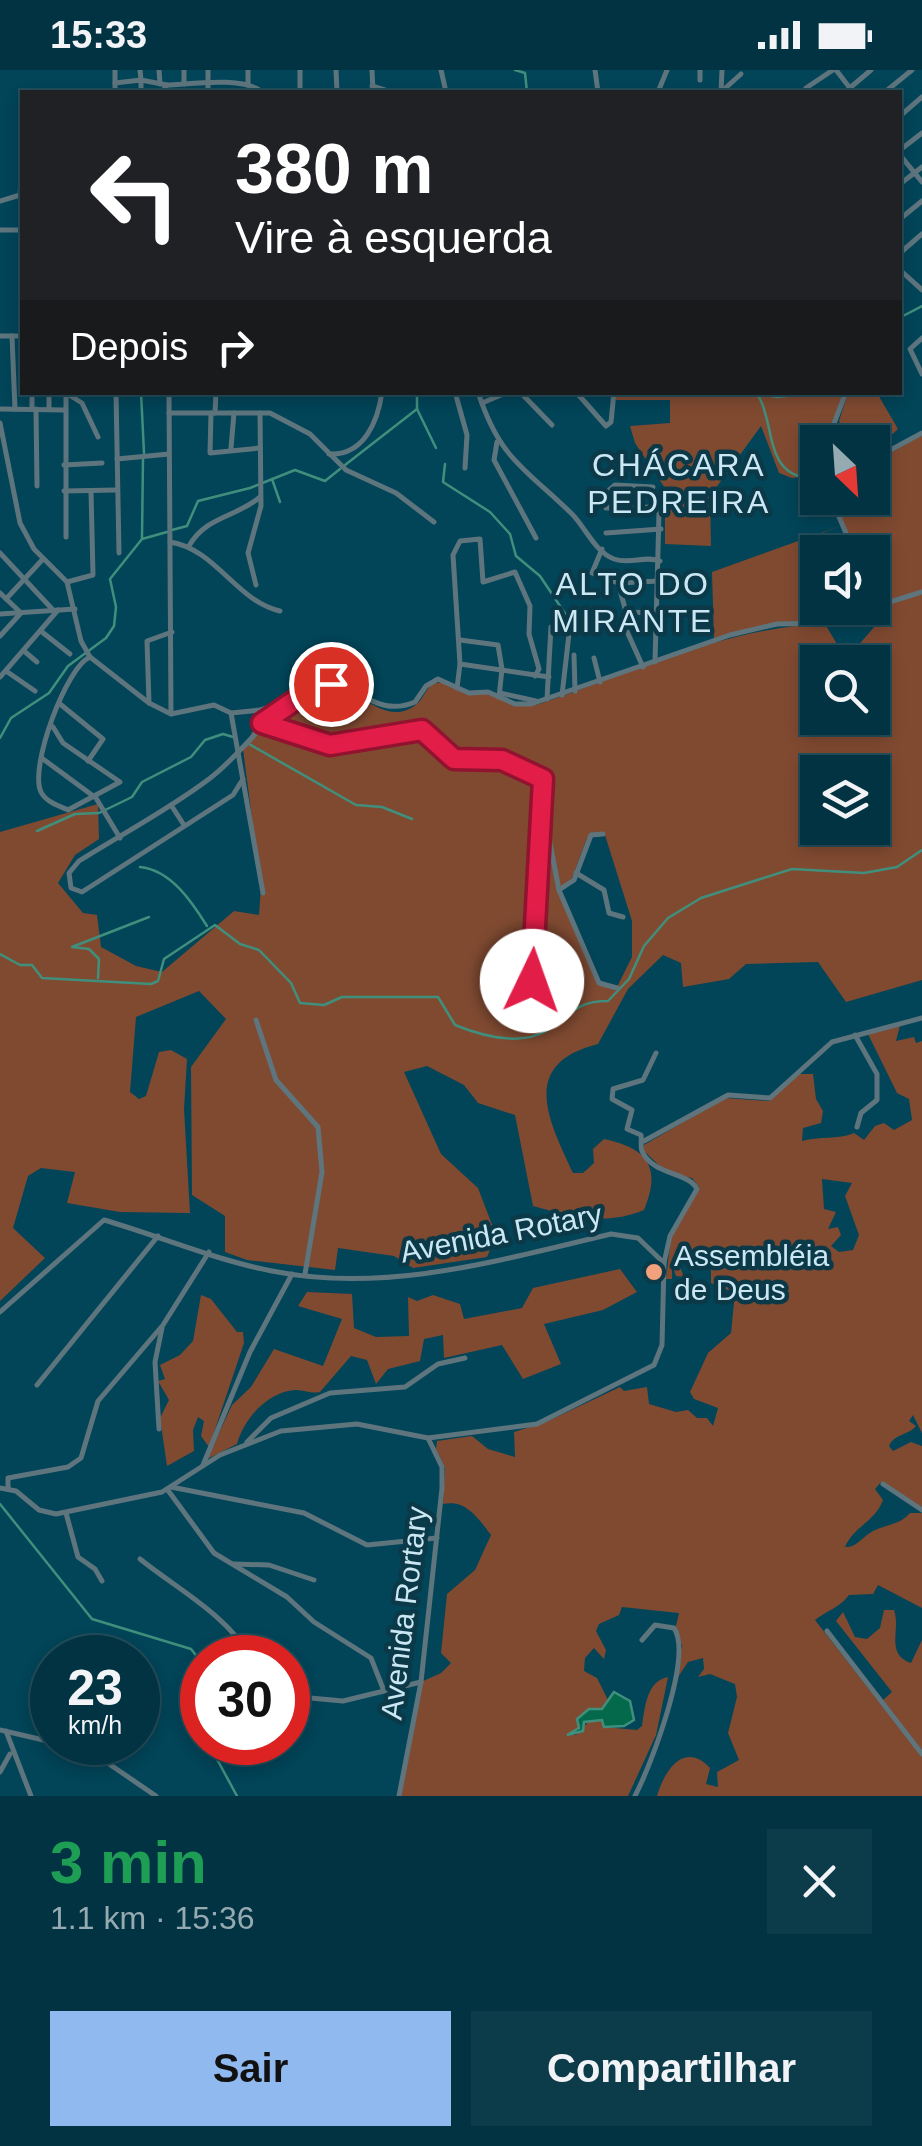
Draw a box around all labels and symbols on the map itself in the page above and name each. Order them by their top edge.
north arrow [800,425,890,515]
district label: CHÁCARA PEDREIRA [587,447,771,520]
district label: ALTO DO MIRANTE [552,566,714,639]
pin [289,642,374,727]
position arrow [480,929,584,1033]
street label: Avenida Rotary [397,1197,605,1269]
place label: Assembléia de Deus [674,1239,829,1306]
marker: Assembléia de Deus [643,1261,665,1283]
street label: Avenida Rortary [375,1505,433,1721]
speed limit sign: 30 [180,1635,310,1765]

